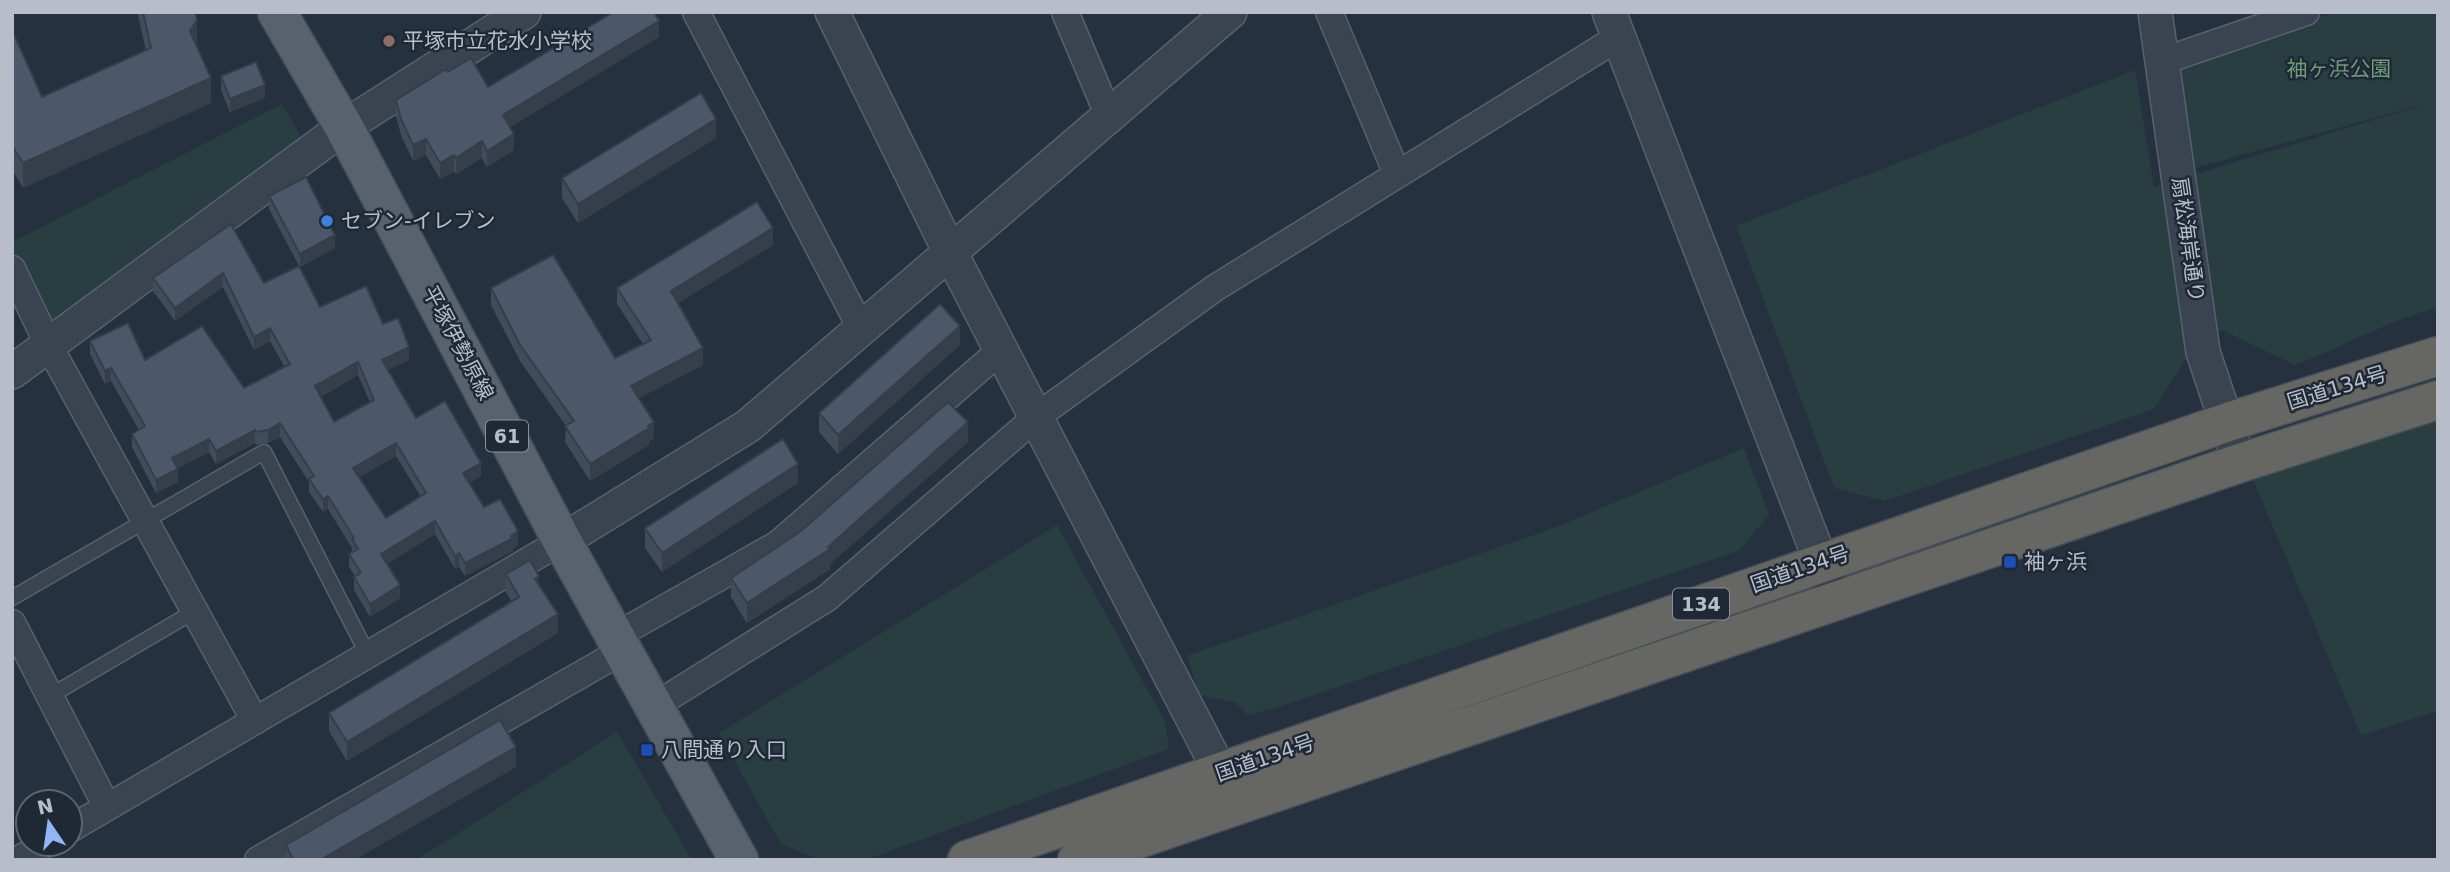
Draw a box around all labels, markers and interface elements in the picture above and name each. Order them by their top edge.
place label: 平塚市立花水小学校 [403,29,592,53]
marker: 平塚市立花水小学校 [381,33,397,49]
park label: 袖ヶ浜公園 [2287,57,2392,81]
street label: 扇松海岸通り [2167,176,2209,304]
place label: セブン-イレブン [341,209,496,233]
marker: セブン-イレブン [319,213,335,229]
street label: 平塚伊勢原線 [418,282,498,404]
street label: 国道134号 [2284,361,2390,415]
road number: 61 [486,420,528,452]
street label: 国道134号 [1747,541,1853,597]
place label: 袖ヶ浜 [2024,550,2087,574]
marker: 袖ヶ浜 [2002,554,2018,570]
road number: 134 [1673,589,1729,620]
street label: 国道134号 [1212,730,1318,786]
place label: 八間通り入口 [661,738,787,762]
marker: 八間通り入口 [639,742,655,758]
north arrow [14,788,84,858]
text: N [35,794,55,819]

